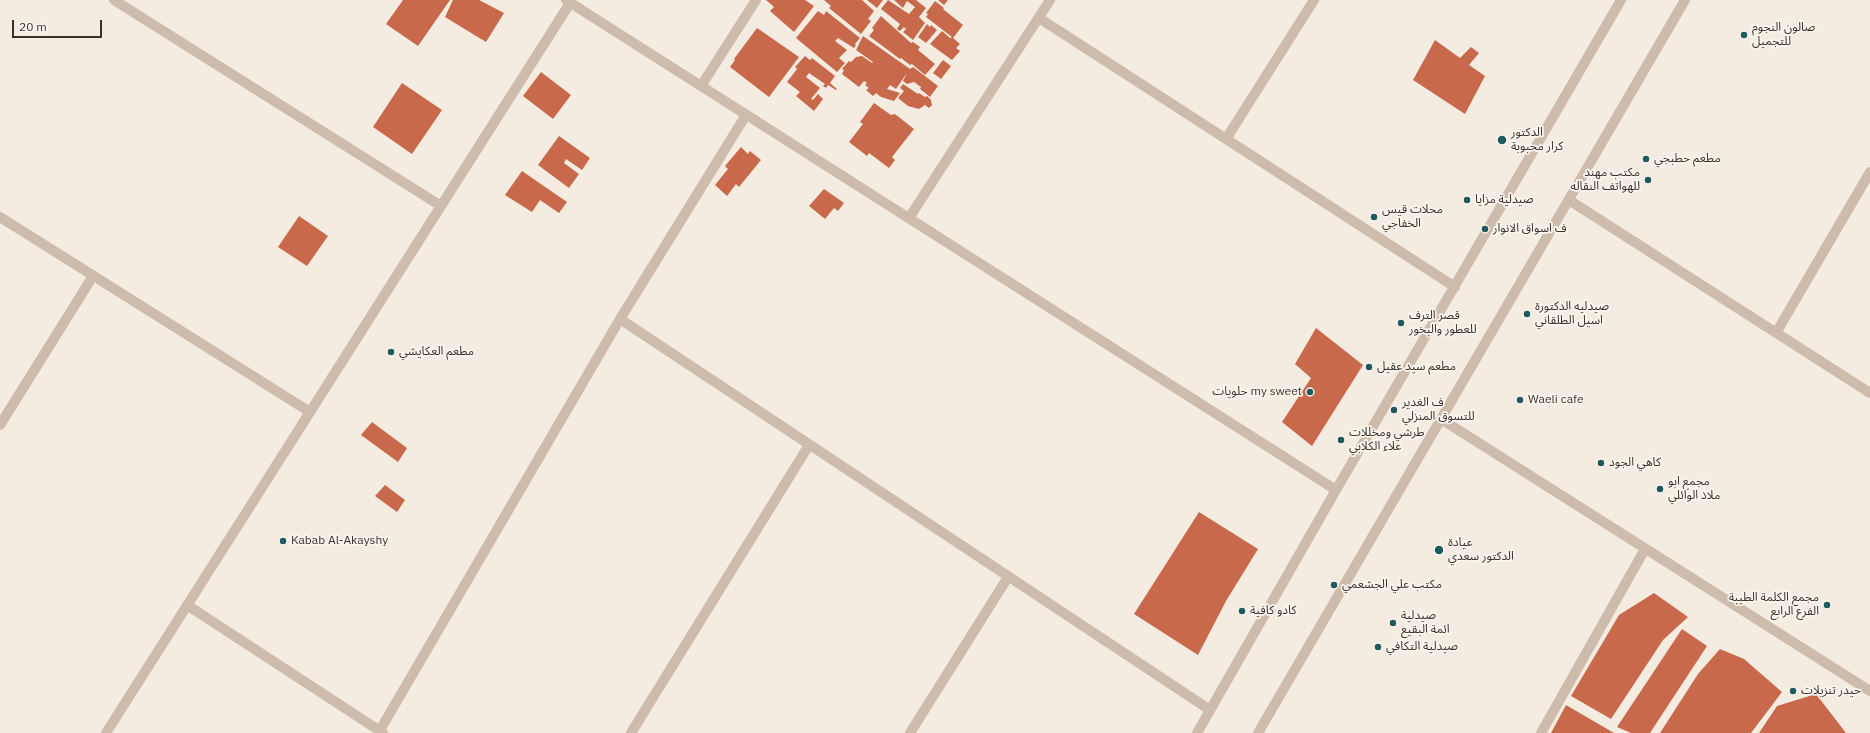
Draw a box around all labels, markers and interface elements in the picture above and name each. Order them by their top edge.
scale bar [14,12,104,38]
text: 20 m [19,19,47,34]
place label: صالون النجوم للتجميل [1752,21,1815,49]
marker: صالون النجوم للتجميل [1739,30,1749,40]
place label: الدكتور كرار محبوبة [1511,126,1563,154]
marker: الدكتور كرار محبوبة [1496,134,1508,146]
place label: مطعم حطبجي [1654,152,1721,166]
marker: مطعم حطبجي [1641,154,1651,164]
place label: مكتب مهند للهواتف النقاله [1571,166,1640,194]
marker: مكتب مهند للهواتف النقاله [1643,175,1653,185]
place label: صيدلية مزايا [1475,193,1534,207]
marker: صيدلية مزايا [1462,195,1472,205]
place label: محلات قيس الخفاجي [1382,203,1443,231]
marker: محلات قيس الخفاجي [1369,212,1379,222]
place label: ف اسواق الانوار [1493,222,1567,236]
marker: ف اسواق الانوار [1480,224,1490,234]
place label: صيدليه الدكتورة اسيل الطلقاني [1535,300,1609,328]
place label: قصر الترف للعطور والبخور [1409,309,1477,337]
marker: صيدليه الدكتورة اسيل الطلقاني [1522,309,1532,319]
marker: قصر الترف للعطور والبخور [1396,318,1406,328]
place label: مطعم العكايشي [399,345,474,359]
marker: مطعم العكايشي [386,347,396,357]
place label: مطعم سيد عقيل [1377,360,1456,374]
marker: مطعم سيد عقيل [1364,362,1374,372]
place label: حلويات my sweet [1212,385,1302,399]
marker: حلويات my sweet [1305,387,1315,397]
place label: Waeli cafe [1528,393,1584,407]
marker: Waeli cafe [1515,395,1525,405]
place label: ف الغدير للتسوق المنزلي [1402,396,1475,424]
marker: ف الغدير للتسوق المنزلي [1389,405,1399,415]
place label: طرشي ومخللات علاء الكلابي [1349,426,1425,454]
marker: طرشي ومخللات علاء الكلابي [1336,435,1346,445]
place label: كاهي الجود [1609,456,1661,470]
marker: كاهي الجود [1596,458,1606,468]
place label: مجمع ابو ملاذ الوائلي [1668,475,1720,503]
marker: مجمع ابو ملاذ الوائلي [1655,484,1665,494]
place label: Kabab Al-Akayshy [291,534,388,548]
marker: Kabab Al-Akayshy [278,536,288,546]
place label: عيادة الدكتور سعدي [1448,536,1514,564]
marker: عيادة الدكتور سعدي [1433,544,1445,556]
place label: مكتب علي الجشعمي [1342,578,1442,592]
marker: مكتب علي الجشعمي [1329,580,1339,590]
place label: مجمع الكلمة الطيبة الفرع الرابع [1729,591,1819,619]
marker: مجمع الكلمة الطيبة الفرع الرابع [1822,600,1832,610]
place label: كادو كافية [1250,604,1296,618]
marker: كادو كافية [1237,606,1247,616]
place label: صيدلية ائمة البقيع [1401,609,1450,637]
marker: صيدلية ائمة البقيع [1388,618,1398,628]
place label: صيدلية التكافي [1386,640,1458,654]
marker: صيدلية التكافي [1373,642,1383,652]
place label: حيدر تنزيلات [1801,684,1861,698]
marker: حيدر تنزيلات [1788,686,1798,696]

